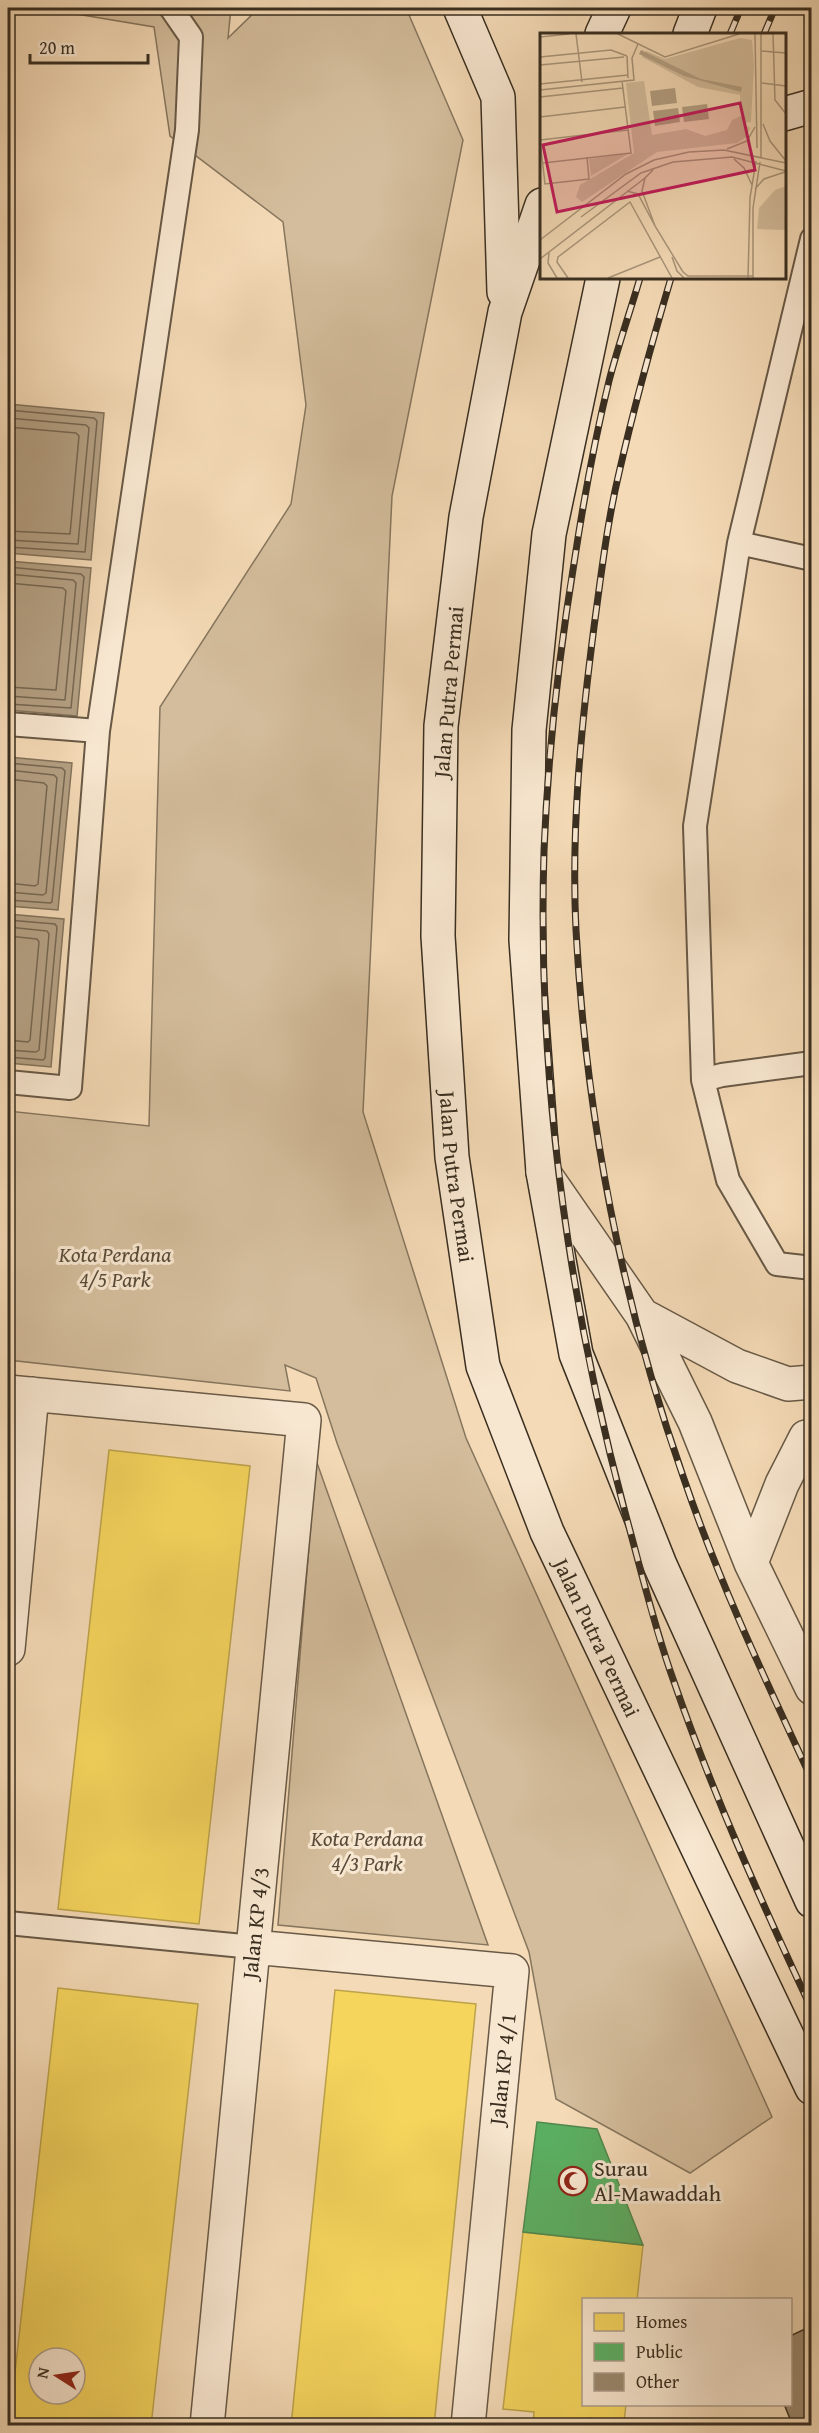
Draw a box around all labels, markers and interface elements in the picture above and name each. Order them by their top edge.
scale bar [30,27,148,65]
inset map [540,33,786,279]
text: 20 m [39,34,75,61]
street label: Jalan Putra Permai [424,605,471,782]
street label: Jalan Putra Permai [432,1087,483,1265]
park label: Kota Perdana 4/5 Park [58,1238,171,1295]
street label: Jalan Putra Permai [544,1550,649,1722]
park label: Kota Perdana 4/3 Park [310,1822,423,1879]
street label: Jalan KP 4/3 [233,1865,277,1984]
street label: Jalan KP 4/1 [480,2011,524,2130]
place label: Surau Al-Mawaddah [594,2152,722,2209]
mosque icon: Surau Al-Mawaddah [557,2165,589,2197]
legend [582,2298,792,2406]
text: Homes [636,2308,687,2335]
text: Public [636,2338,683,2365]
north arrow [27,2346,87,2406]
text: N [29,2365,55,2381]
text: Other [636,2368,680,2395]

